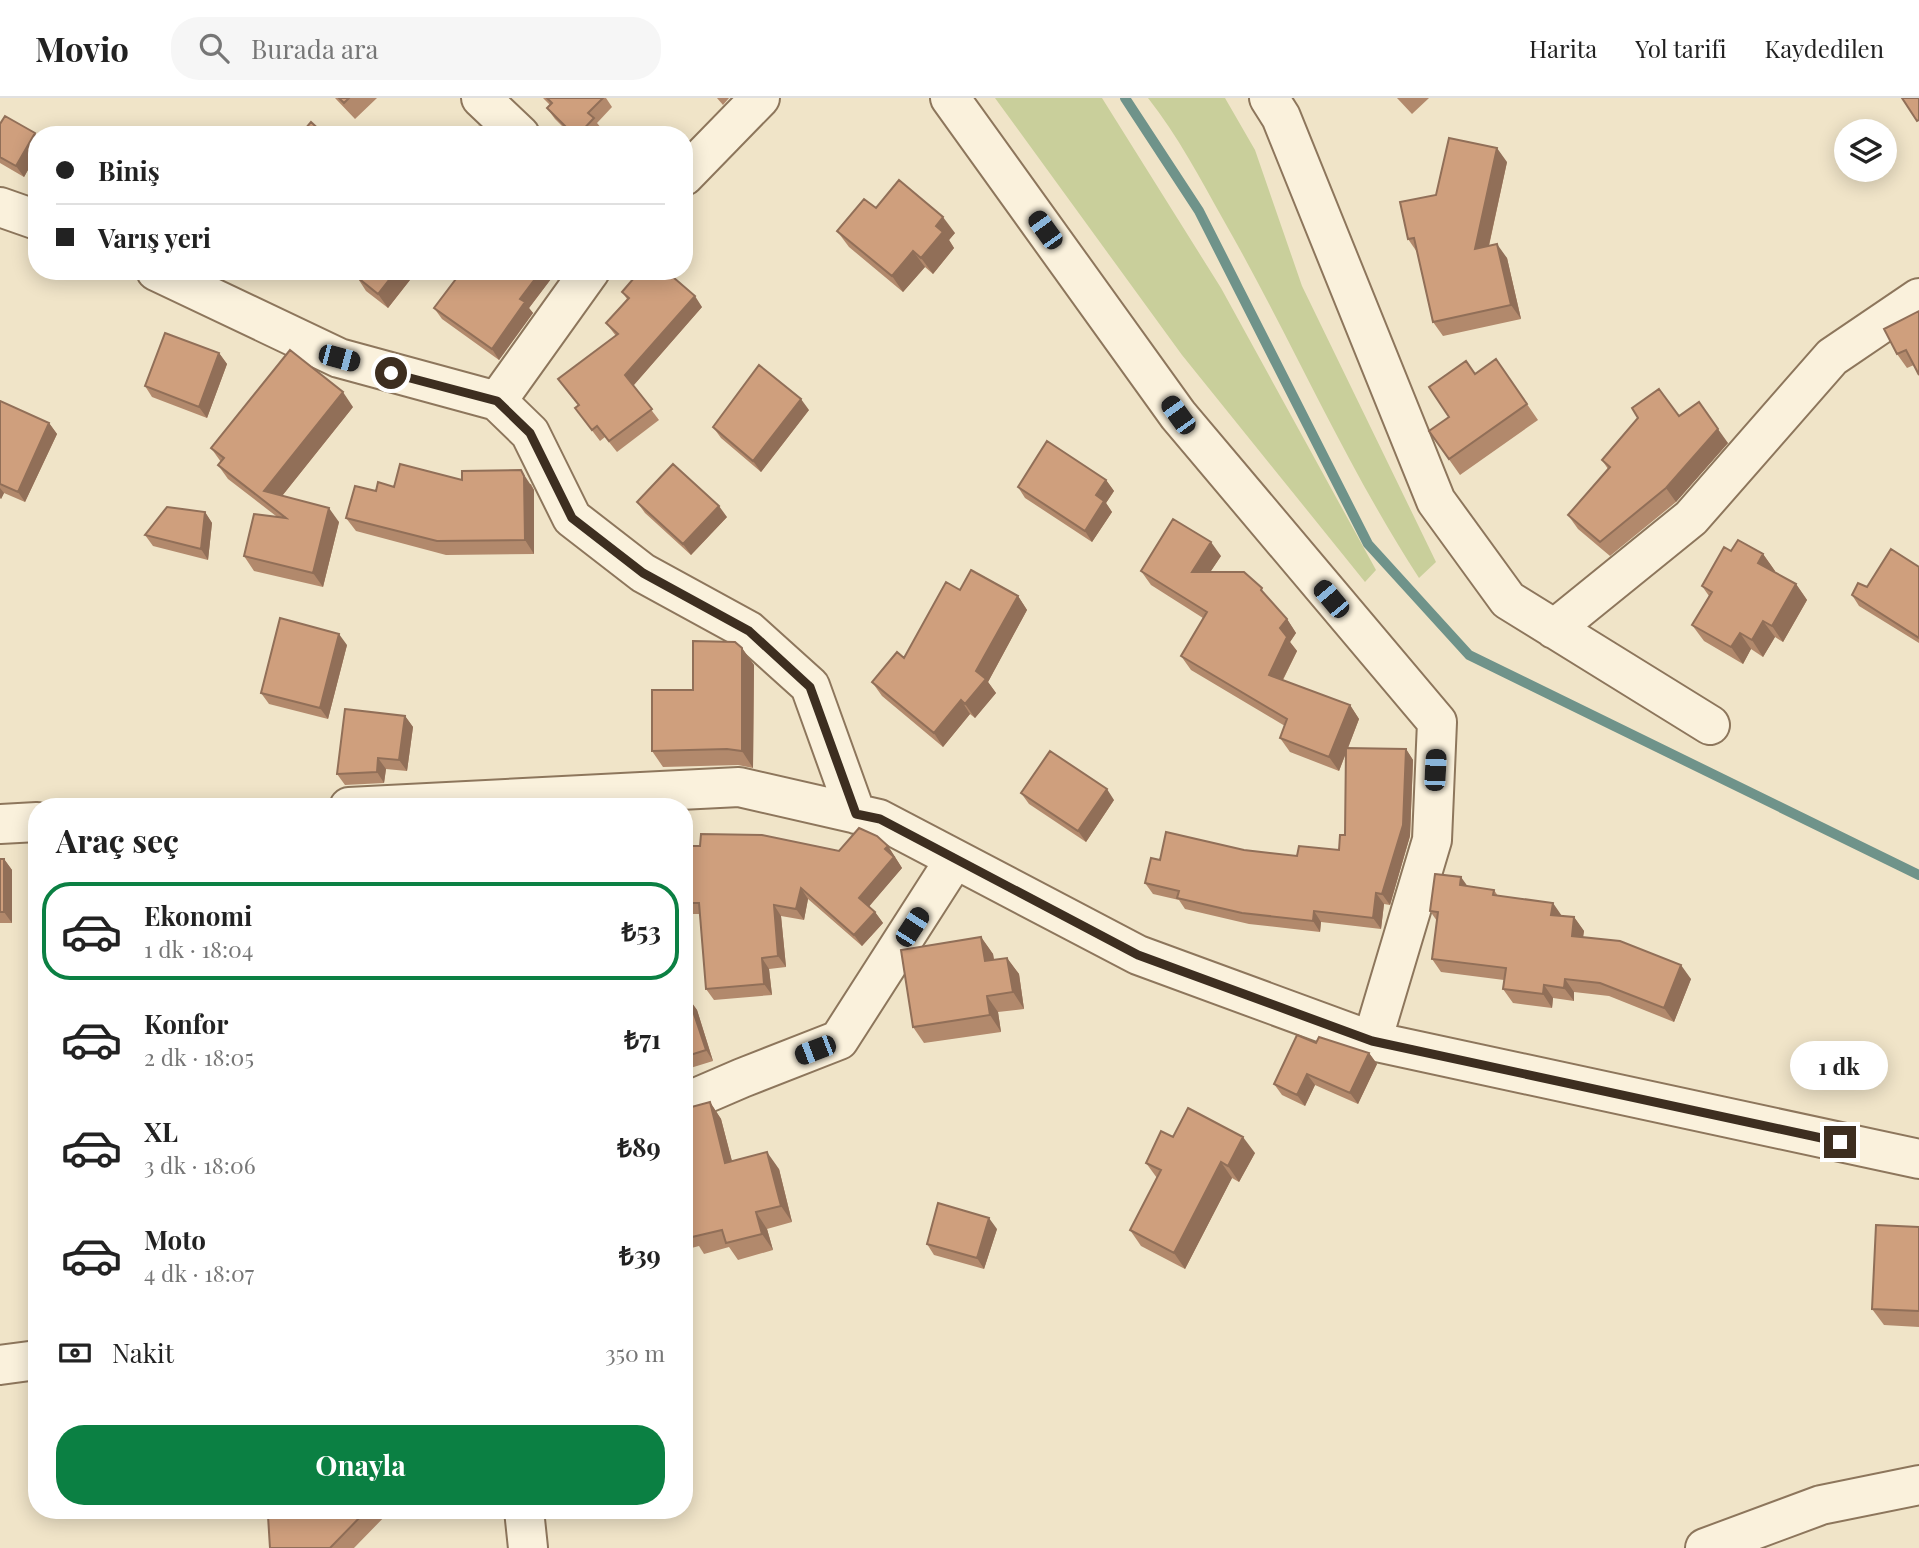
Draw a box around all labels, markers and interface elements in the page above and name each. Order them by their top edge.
search box [171,17,661,80]
text: Movio [35,26,129,70]
icon: search [195,29,233,67]
text: Burada ara [251,31,379,66]
text: Harita [1529,32,1597,64]
text: Yol tarifi [1635,32,1726,64]
text: Kaydedilen [1764,32,1884,64]
map controls [1834,119,1897,182]
button: layers [1834,119,1897,182]
text: Biniş [98,153,160,188]
car [1025,207,1066,253]
text: Varış yeri [98,220,211,255]
car [316,342,363,374]
route start [375,357,407,389]
car [1158,392,1199,438]
car [1310,576,1353,622]
car [1424,748,1447,792]
text: Araç seç [56,818,179,861]
text: Ekonomi [144,898,252,933]
icon: car [60,900,123,963]
car [892,904,933,950]
text: ₺53 [622,913,661,948]
text: 1 dk · 18:04 [144,933,253,964]
text: Konfor [144,1006,228,1041]
icon: car [60,1008,123,1071]
text: ₺71 [624,1021,661,1056]
car [792,1033,839,1067]
callout: 1 dk [1791,1040,1889,1090]
text: 2 dk · 18:05 [144,1041,254,1072]
text: 1 dk [1818,1050,1860,1081]
text: XL [144,1114,178,1149]
icon: car [60,1116,123,1179]
route end [1824,1126,1856,1158]
text: ₺89 [617,1129,661,1164]
text: 3 dk · 18:06 [144,1149,256,1180]
text: Moto [144,1222,206,1257]
icon: car [60,1224,123,1287]
text: ₺39 [619,1237,661,1272]
text: 4 dk · 18:07 [144,1257,254,1288]
icon: cash [56,1334,94,1372]
text: Nakit [112,1335,174,1370]
text: 350 m [605,1337,665,1368]
button: Onayla [56,1425,665,1505]

